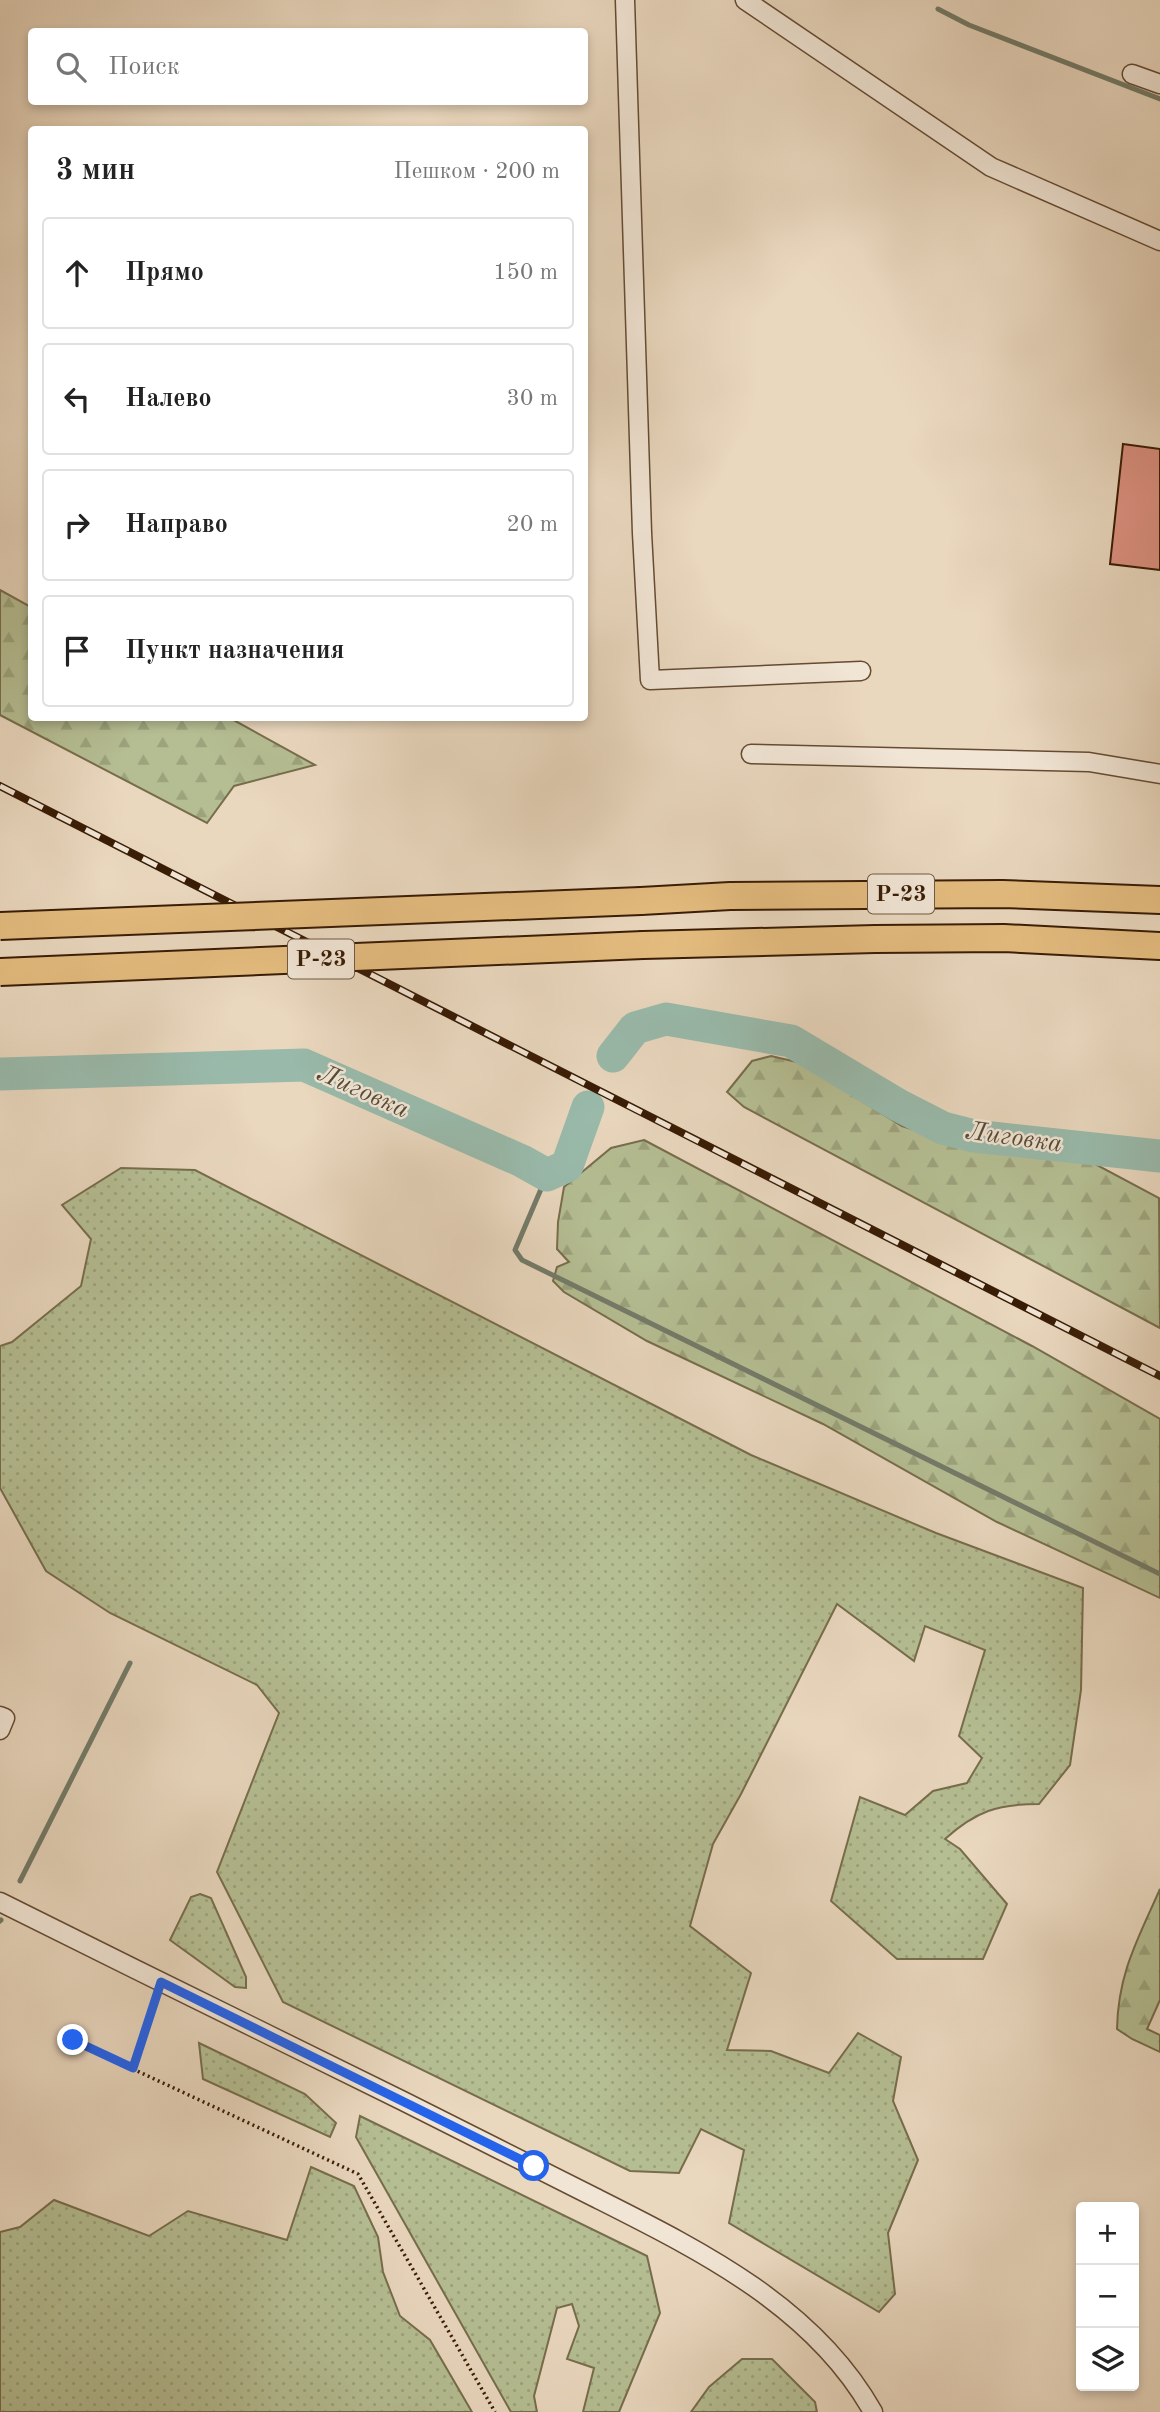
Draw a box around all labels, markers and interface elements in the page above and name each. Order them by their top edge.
search box [28,28,588,105]
icon: search [52,48,90,86]
text: Поиск [108,54,180,80]
text: 3 мин [56,156,135,186]
text: Пешком · 200 m [394,160,560,183]
icon: ahead [58,254,96,292]
text: Прямо [125,260,204,286]
text: 150 m [493,261,558,284]
icon: left [58,380,96,418]
text: Налево [125,386,212,412]
text: 30 m [507,387,558,410]
icon: right [58,506,96,544]
text: Направо [125,512,228,538]
text: 20 m [507,513,558,536]
icon: arrive [58,632,96,670]
text: Пункт назначения [125,638,344,664]
road number: Р-23 [868,874,934,914]
road number: Р-23 [288,940,354,978]
water label: Лиговка [313,1060,413,1124]
water label: Лиговка [964,1118,1064,1158]
route end [57,2024,88,2055]
route start [518,2150,549,2181]
map controls [1076,2202,1139,2391]
button: + [1076,2202,1139,2265]
button: − [1076,2265,1139,2328]
button: layers [1076,2328,1139,2391]

